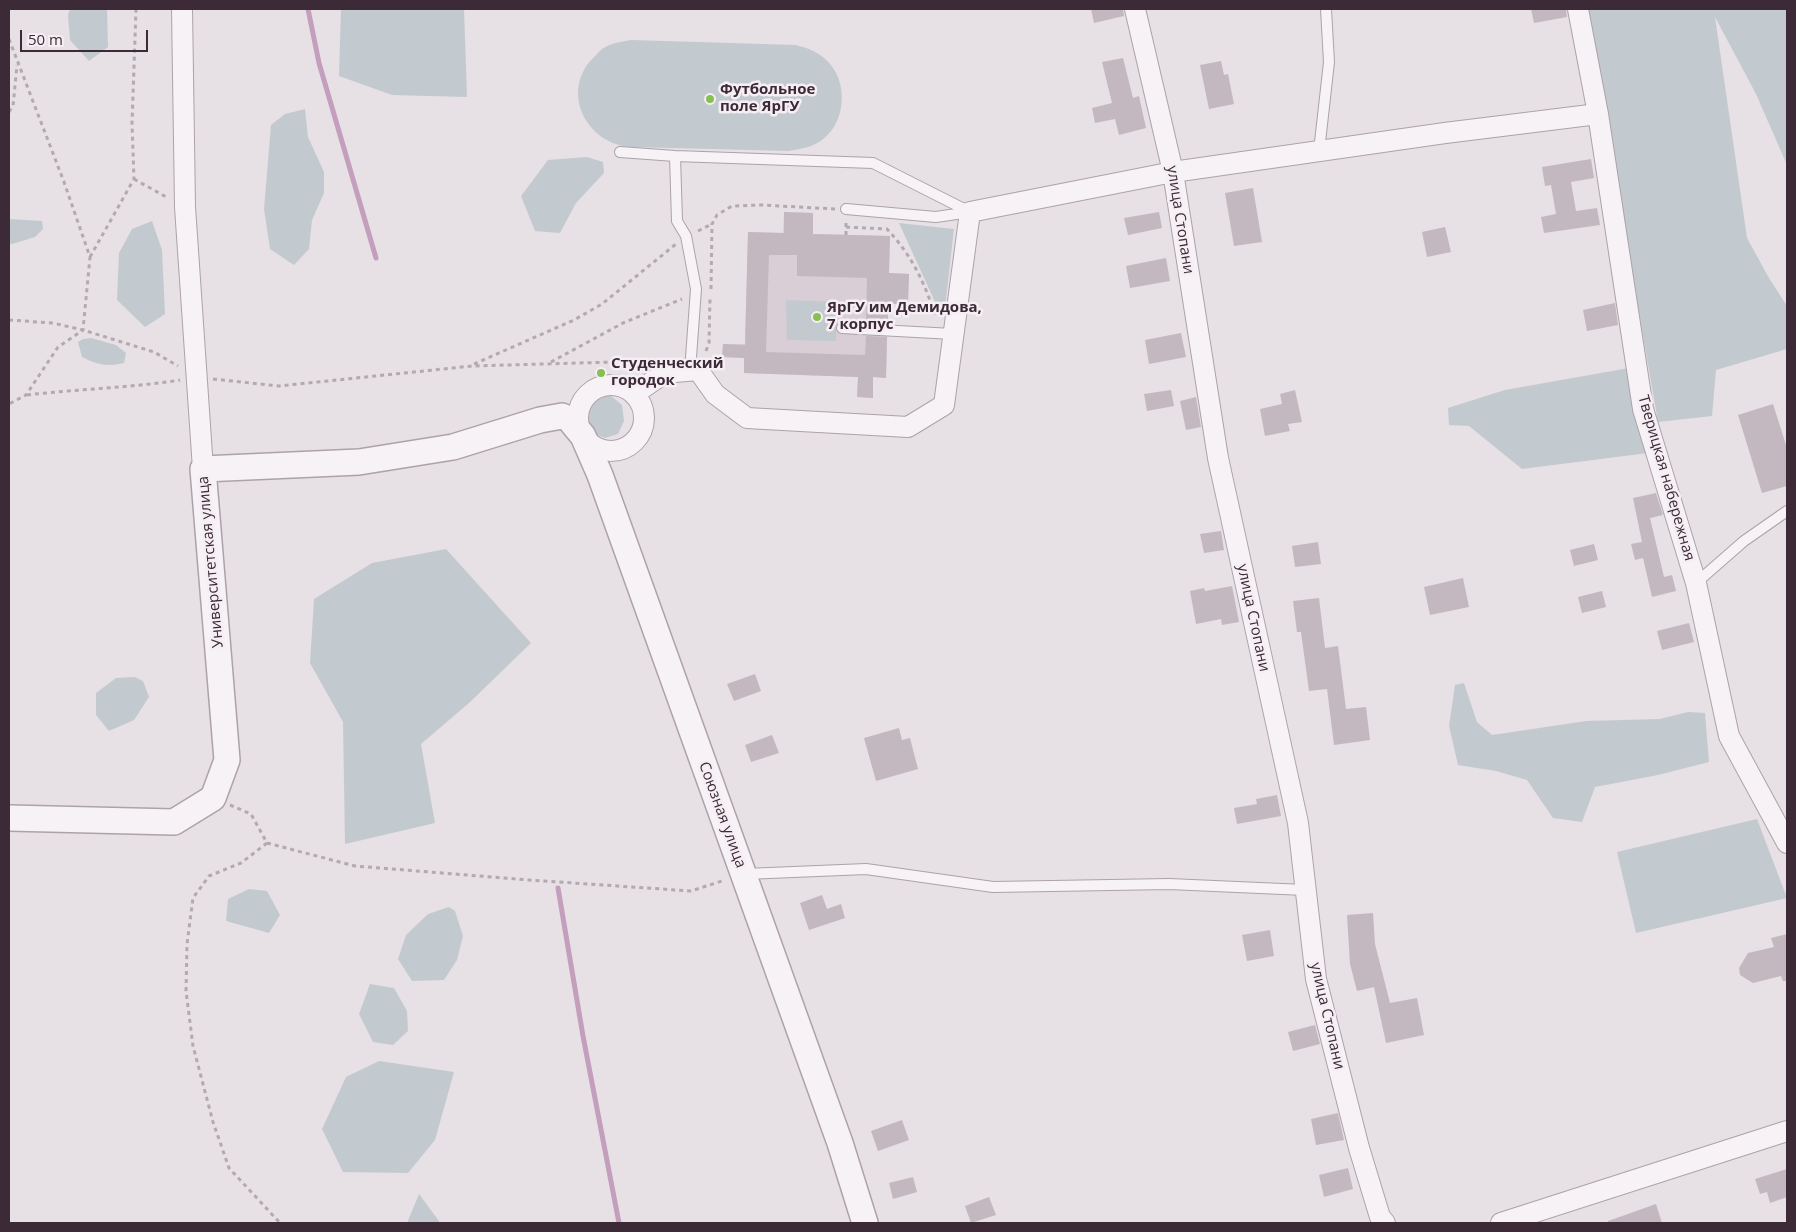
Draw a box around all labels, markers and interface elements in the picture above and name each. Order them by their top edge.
scale bar [22,20,150,52]
text: 50 m [28,29,63,49]
place label: Футбольное поле ЯрГУ [720,81,815,116]
marker: Футбольное поле ЯрГУ [704,93,716,105]
street label: улица Стопани [1163,165,1197,275]
place label: ЯрГУ им Демидова, 7 корпус [827,299,982,334]
marker: ЯрГУ им Демидова, 7 корпус [811,311,823,323]
place label: Студенческий городок [611,355,723,390]
marker: Студенческий городок [595,367,607,379]
street label: Тверицкая набережная [1634,393,1698,563]
street label: Университетская улица [195,475,227,649]
street label: улица Стопани [1233,563,1273,673]
street label: Союзная улица [694,760,750,870]
street label: улица Стопани [1306,961,1348,1071]

